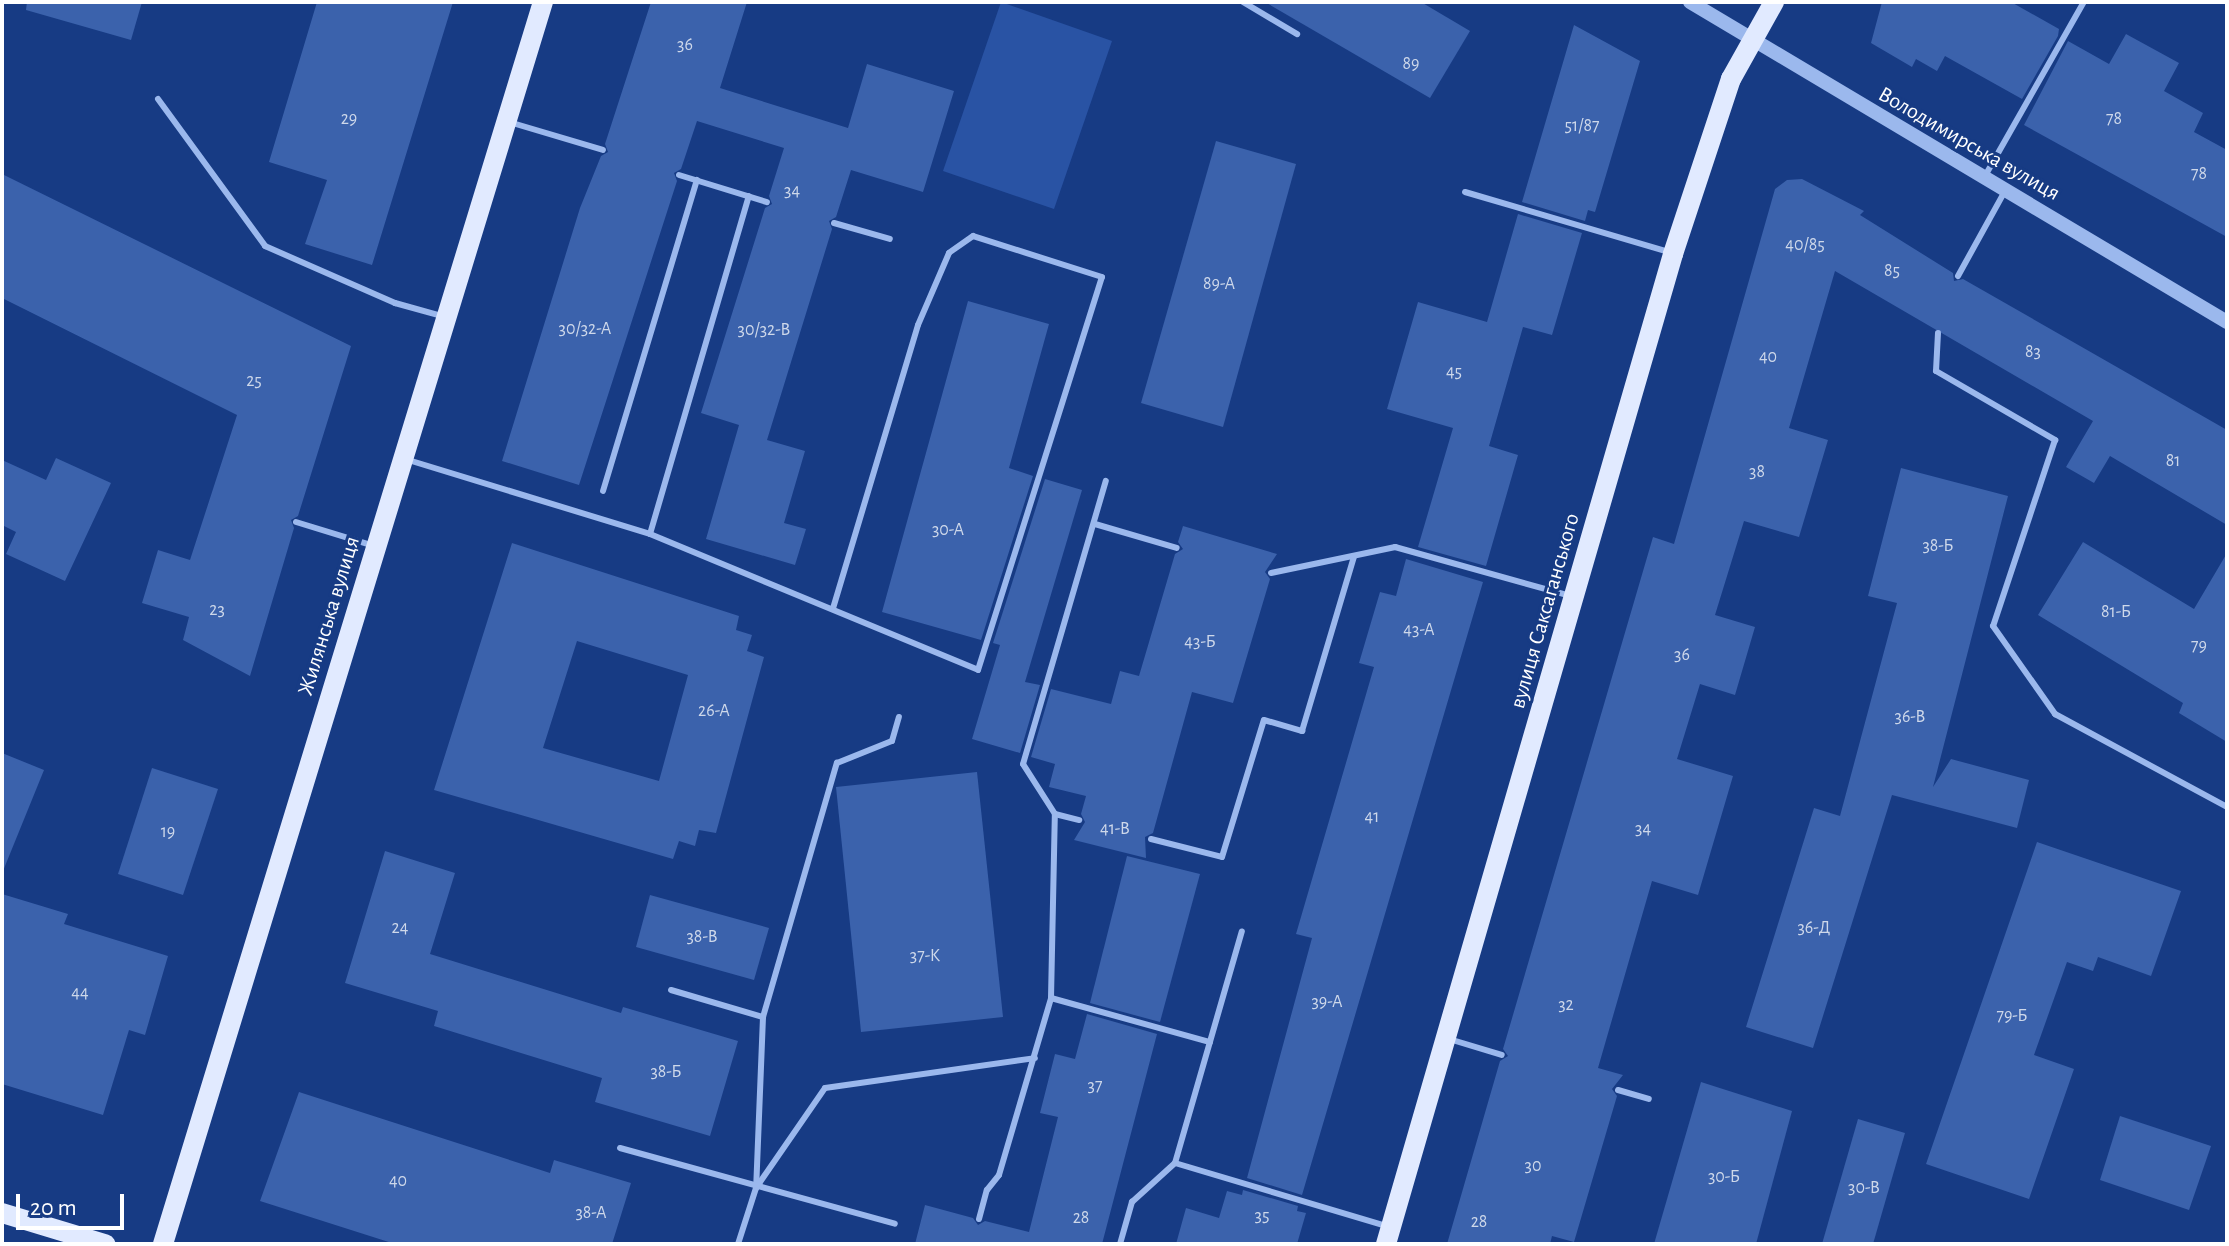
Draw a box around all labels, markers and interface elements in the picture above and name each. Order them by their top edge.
house number: 36 [677,34,693,56]
house number: 89 [1403,53,1419,75]
street label: Володимирська вулиця [1873,81,2065,207]
house number: 29 [341,108,357,130]
house number: 78 [2106,108,2122,130]
house number: 51/87 [1565,115,1599,137]
house number: 78 [2191,163,2207,185]
house number: 34 [784,180,800,202]
house number: 40/85 [1785,234,1825,256]
house number: 85 [1884,260,1900,282]
house number: 89-А [1203,273,1235,295]
house number: 30/32-А [559,318,611,340]
house number: 30/32-В [738,319,790,341]
house number: 83 [2025,341,2041,363]
house number: 40 [1759,346,1777,368]
house number: 45 [1446,361,1462,383]
house number: 25 [246,370,262,392]
house number: 81 [2166,450,2180,472]
house number: 38 [1749,461,1765,483]
street label: вулиця Саксаганського [1505,510,1585,712]
house number: 30-А [932,519,964,541]
street label: Жилянська вулиця [292,533,366,699]
house number: 38-Б [1922,535,1954,557]
house number: 23 [209,599,225,621]
house number: 81-Б [2101,601,2131,623]
house number: 43-А [1403,619,1435,641]
house number: 43-Б [1184,631,1216,653]
house number: 79 [2191,635,2207,657]
house number: 36 [1674,644,1690,666]
house number: 26-А [698,700,730,722]
house number: 36-В [1894,706,1926,728]
house number: 41 [1365,806,1379,828]
house number: 41-В [1100,818,1130,840]
house number: 34 [1635,818,1651,840]
house number: 19 [161,821,175,843]
house number: 24 [392,917,408,939]
house number: 36-Д [1797,917,1831,939]
house number: 38-В [686,926,718,948]
house number: 37-К [910,945,940,967]
house number: 44 [71,982,89,1004]
house number: 39-А [1311,991,1343,1013]
house number: 32 [1558,994,1574,1016]
house number: 79-Б [1996,1005,2028,1027]
house number: 38-Б [650,1061,682,1083]
house number: 37 [1088,1075,1102,1097]
house number: 30 [1525,1155,1541,1177]
house number: 30-Б [1708,1166,1740,1188]
house number: 40 [389,1170,407,1192]
house number: 30-В [1848,1177,1880,1199]
scale bar [20,1178,128,1228]
text: 20 m [30,1196,77,1220]
house number: 38-А [575,1202,607,1224]
house number: 35 [1255,1205,1269,1227]
house number: 28 [1073,1207,1089,1229]
house number: 28 [1471,1211,1487,1233]

